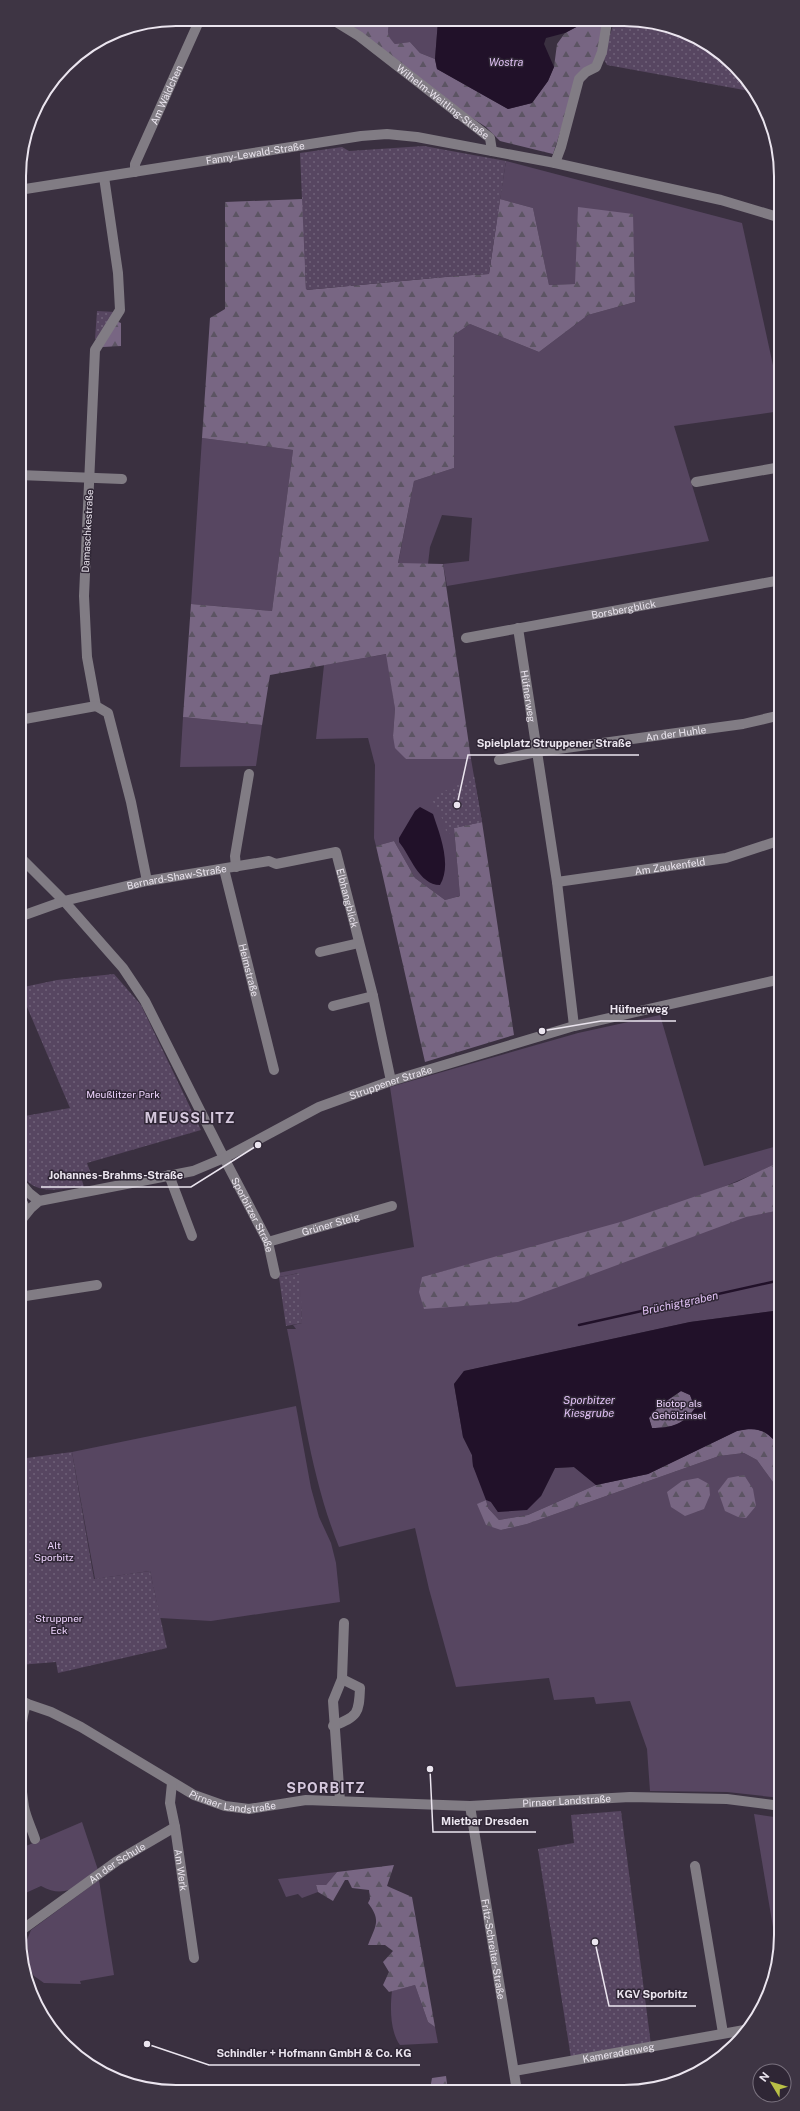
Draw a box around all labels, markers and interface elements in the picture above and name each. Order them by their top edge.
water label: Wostra [489,56,523,68]
street label: Wilhelm-Weitling-Straße [394,62,492,141]
street label: Am Wäldchen [148,63,185,126]
street label: Fanny-Lewald-Straße [205,139,306,166]
street label: Damaschkestraße [79,489,95,573]
street label: Borsbergblick [590,597,657,621]
street label: Hüfnerweg [519,669,538,723]
street label: An der Huhle [645,723,707,743]
callout: Spielplatz Struppener Straße [468,732,639,755]
text: Spielplatz Struppener Straße [477,737,631,749]
street label: Am Zaukenfeld [634,855,706,877]
street label: Bernard-Shaw-Straße [125,862,228,892]
street label: Elbhangblick [334,867,361,929]
street label: Heimstraße [237,942,262,998]
callout: Hüfnerweg [601,998,676,1021]
text: Hüfnerweg [610,1003,668,1015]
street label: Struppener Straße [347,1063,434,1102]
park label: Meußlitzer Park [86,1088,160,1100]
district label: MEUSSLITZ [145,1110,235,1126]
callout: Johannes-Brahms-Straße [41,1164,191,1187]
text: Johannes-Brahms-Straße [49,1169,183,1181]
street label: Sporbitzer Straße [229,1175,276,1254]
street label: Grüner Steig [300,1210,361,1238]
water label: Brüchigtgraben [641,1289,719,1317]
water label: Sporbitzer Kiesgrube [563,1394,616,1419]
park label: Biotop als Gehölzinsel [652,1397,706,1421]
park label: Alt Sporbitz [34,1539,74,1563]
park label: Struppner Eck [35,1612,83,1636]
district label: SPORBITZ [286,1780,366,1796]
street label: Pirnaer Landstraße [187,1787,277,1815]
street label: Pirnaer Landstraße [522,1792,612,1809]
callout: Mietbar Dresden [433,1809,536,1832]
text: Mietbar Dresden [441,1815,529,1827]
street label: An der Schule [86,1840,148,1886]
street label: Am Werk [172,1848,190,1892]
street label: Fritz-Schreiter-Straße [479,1898,508,2001]
callout: KGV Sporbitz [609,1983,696,2006]
text: KGV Sporbitz [617,1988,688,2000]
street label: Kameradenweg [582,2040,655,2065]
callout: Schindler + Hofmann GmbH & Co. KG [209,2042,420,2065]
text: Schindler + Hofmann GmbH & Co. KG [217,2047,411,2059]
north arrow [752,2063,792,2103]
text: N [757,2070,771,2084]

